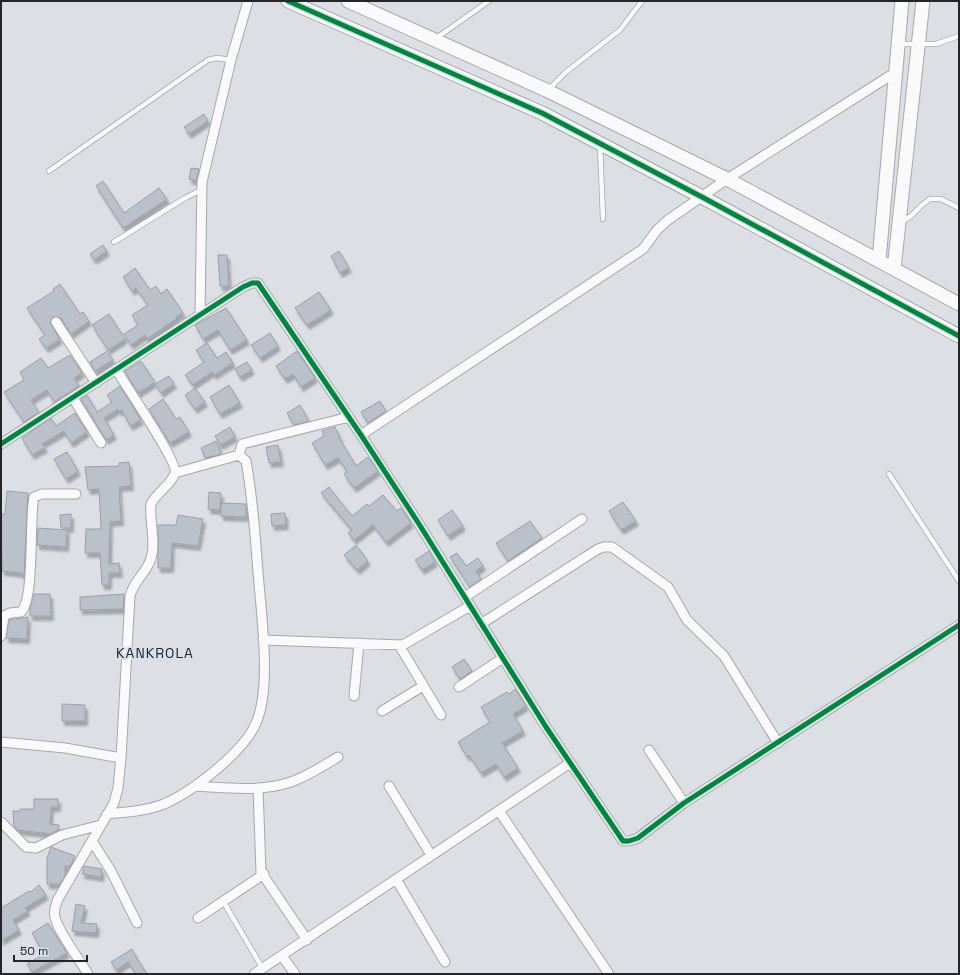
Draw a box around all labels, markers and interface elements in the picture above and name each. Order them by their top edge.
district label: KANKROLA [116,644,194,662]
scale bar [14,937,87,963]
text: 50 m [20,943,48,959]

